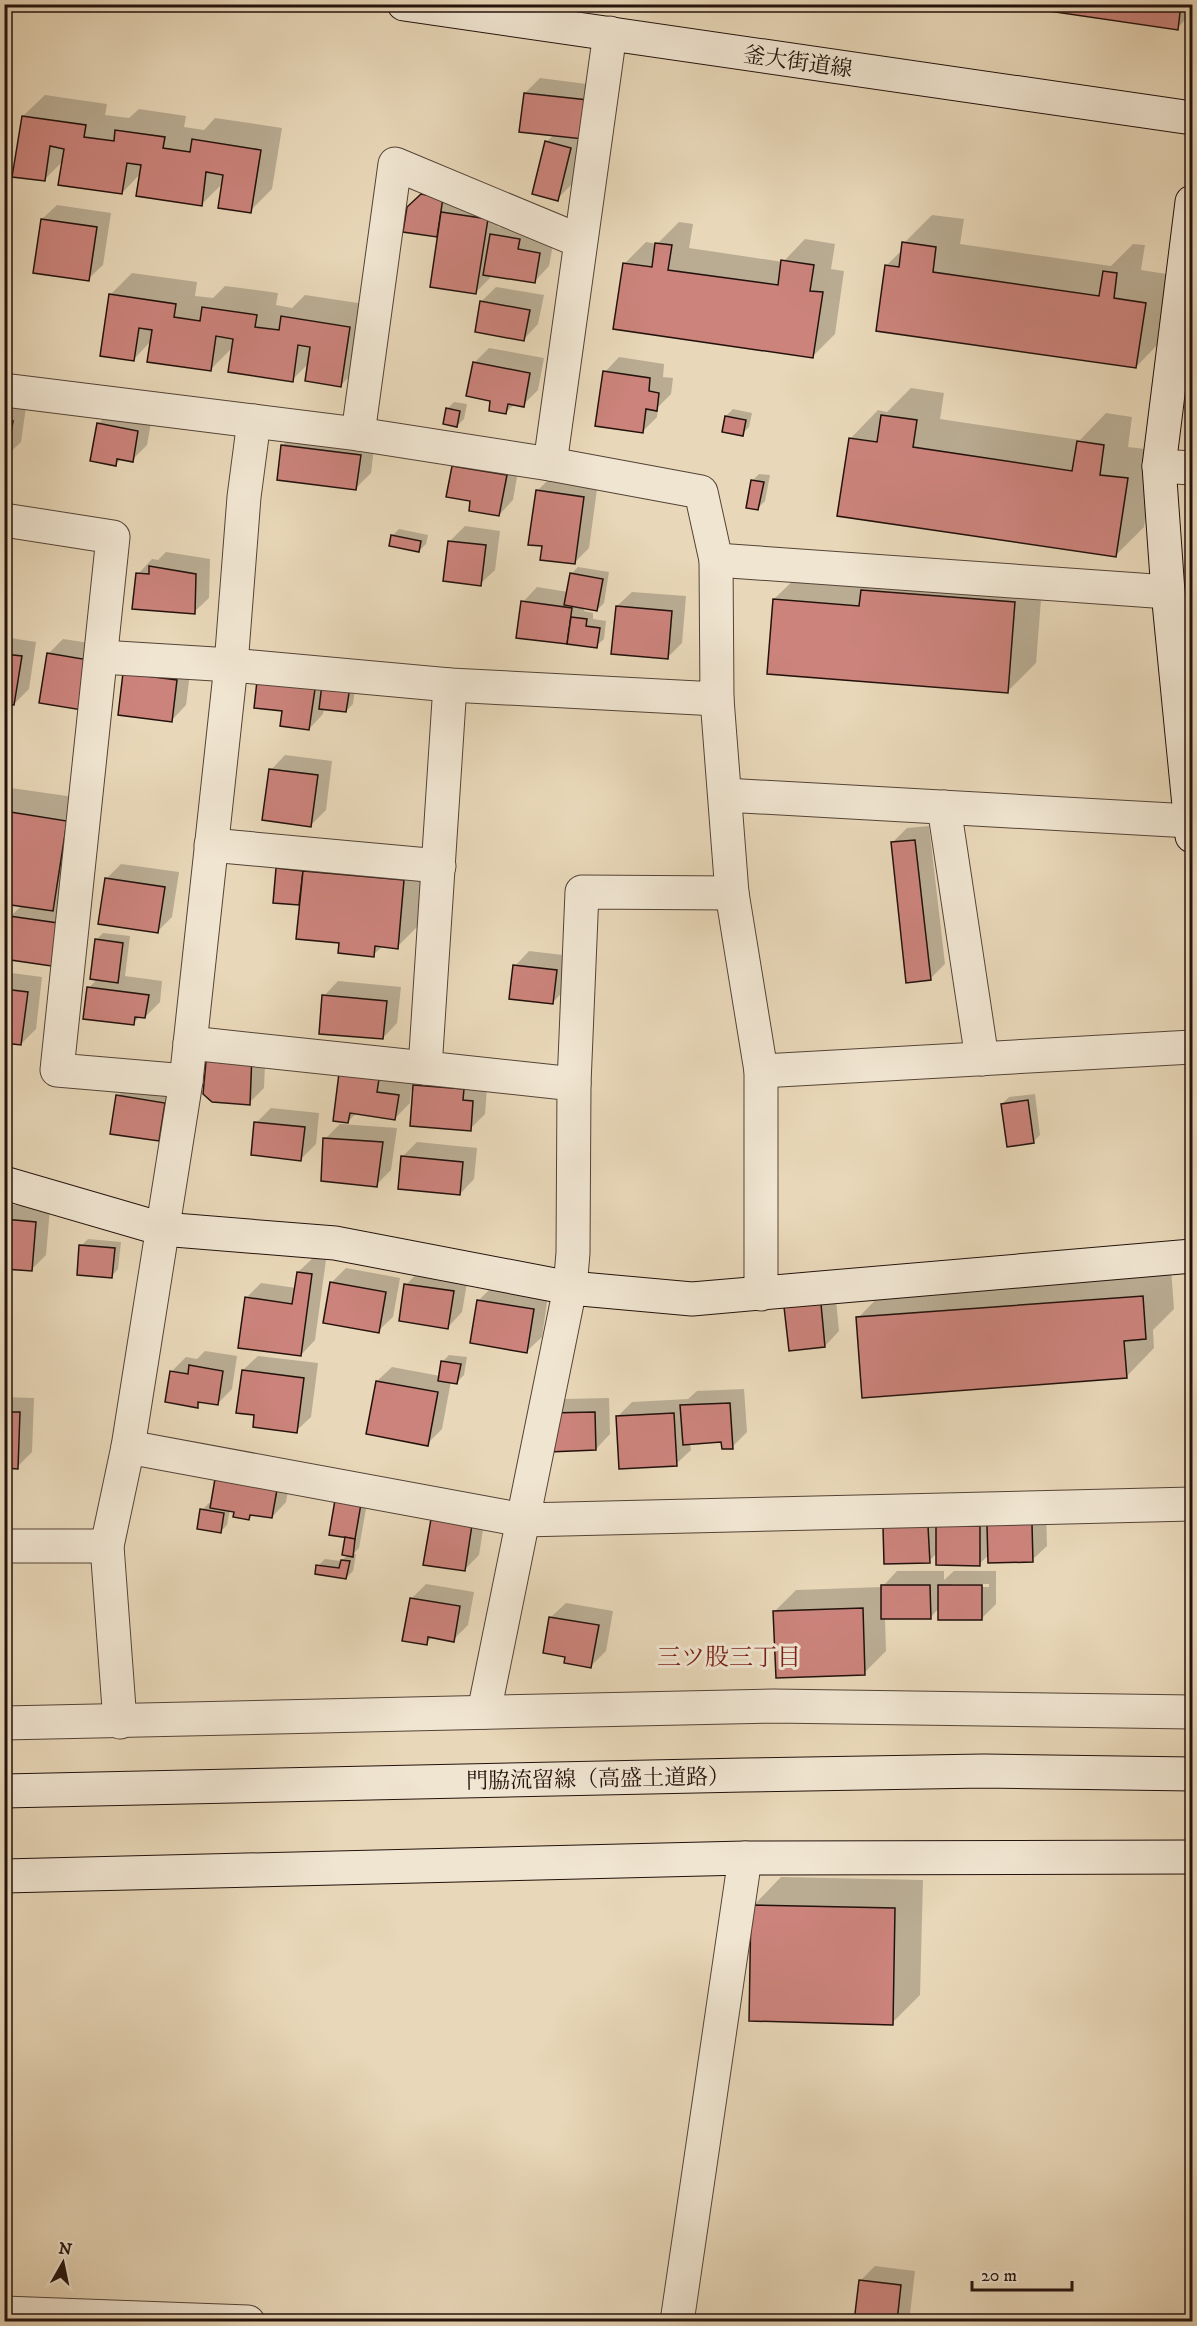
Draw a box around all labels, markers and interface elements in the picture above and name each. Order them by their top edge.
street label: 釜大街道線 [741,41,854,84]
district label: 三ツ股三丁目 [657,1643,801,1673]
street label: 門脇流留線（高盛土道路） [466,1764,730,1795]
north arrow [33,2233,93,2293]
text: N [57,2238,73,2260]
scale bar [972,2254,1072,2292]
text: 20 m [981,2265,1017,2287]

